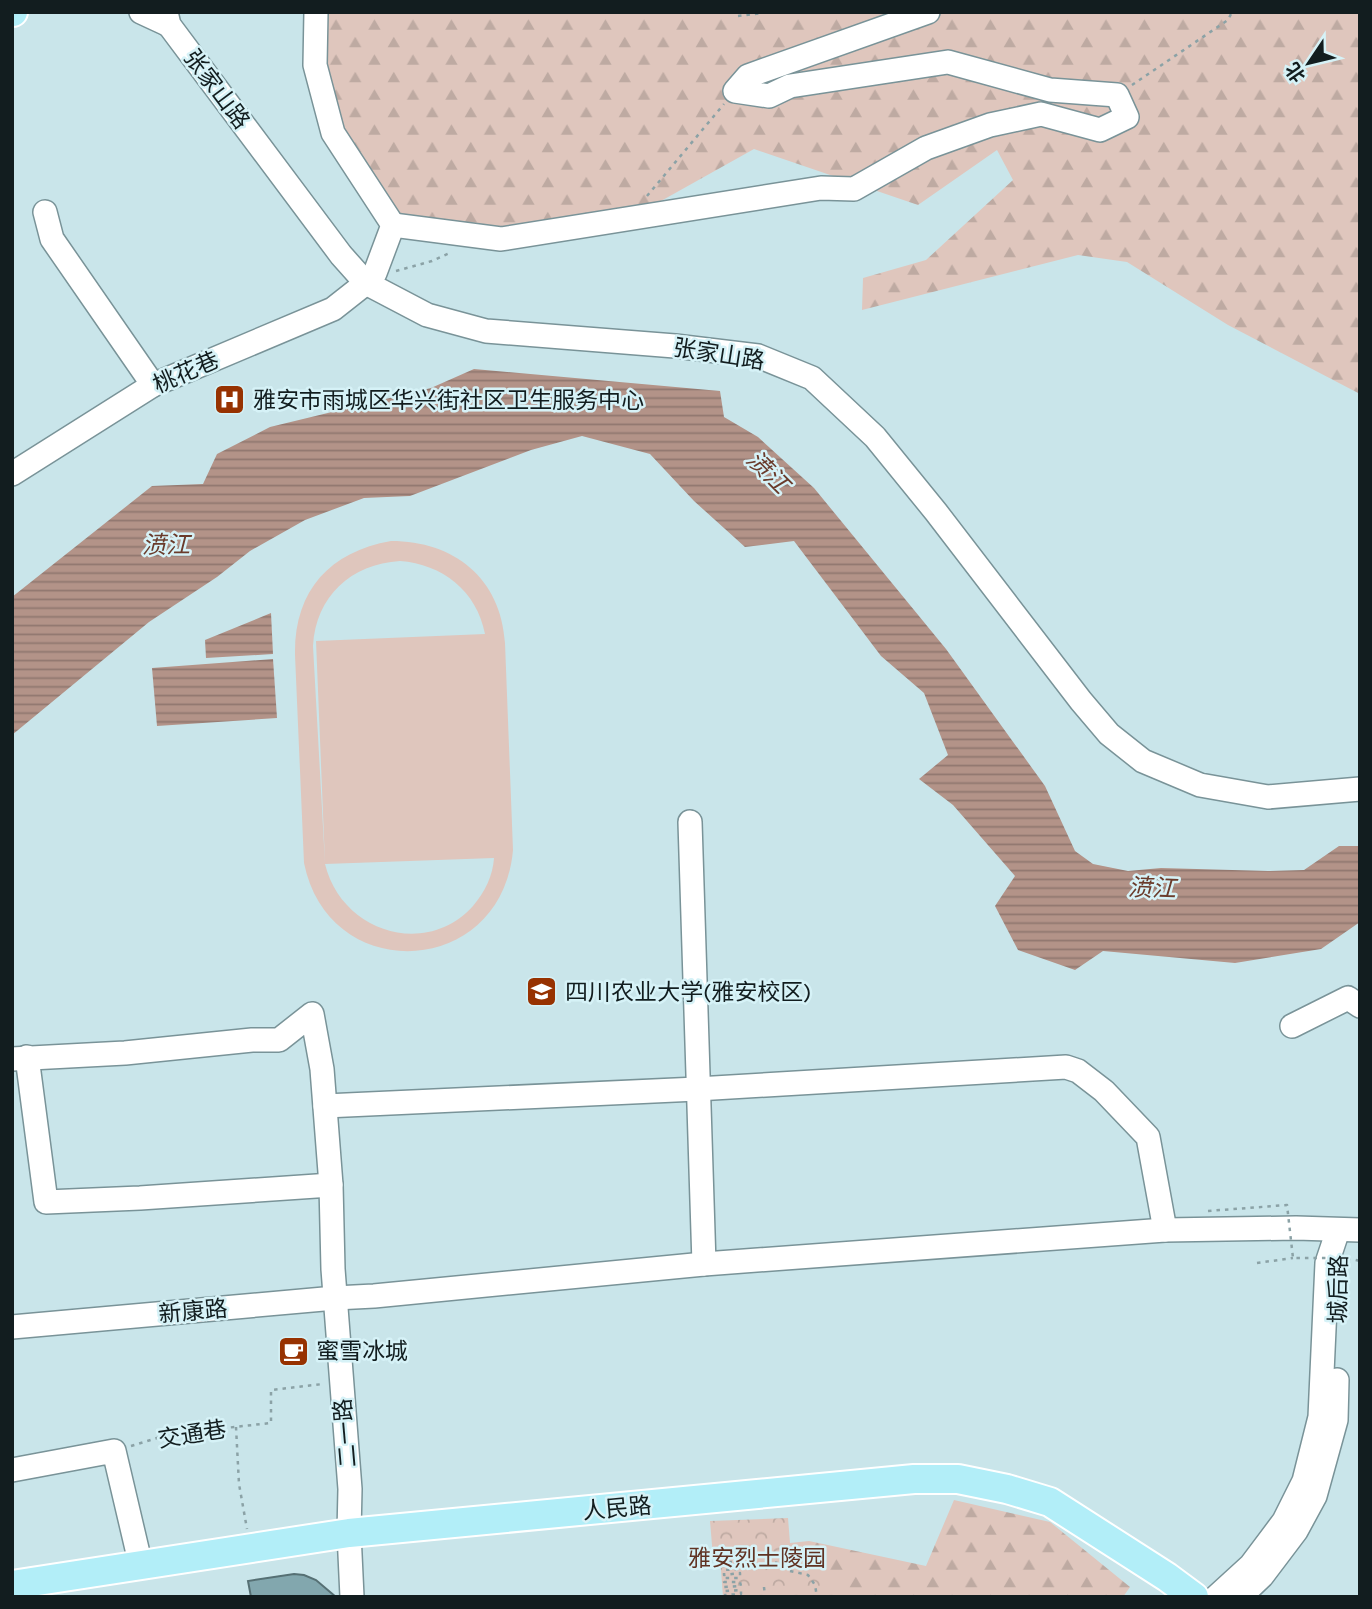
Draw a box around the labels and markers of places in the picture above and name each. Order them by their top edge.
hospital icon: 雅安市雨城区华兴街社区卫生服务中心 [213,383,247,417]
place label: 雅安市雨城区华兴街社区卫生服务中心 [253,387,644,414]
school or university icon: 四川农业大学(雅安校区) [525,975,559,1009]
place label: 四川农业大学(雅安校区) [565,979,811,1006]
cafe icon: 蜜雪冰城 [276,1334,310,1368]
place label: 蜜雪冰城 [316,1338,408,1365]

